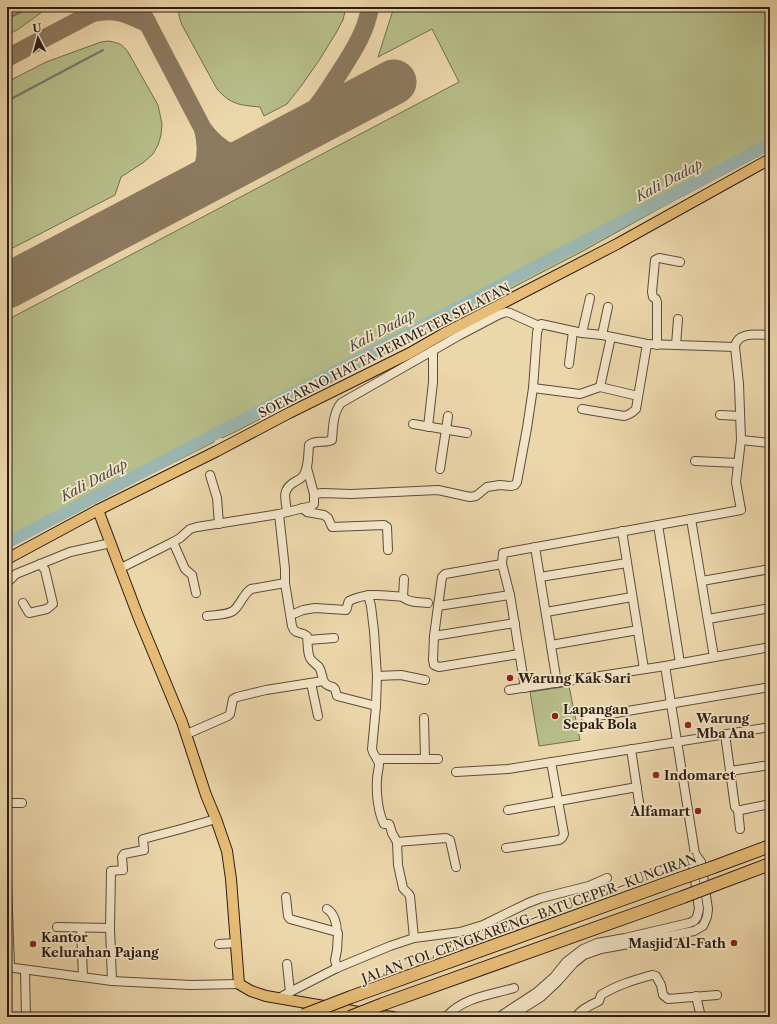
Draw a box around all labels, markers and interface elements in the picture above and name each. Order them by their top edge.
north arrow [18,18,58,58]
text: U [32,21,42,35]
water label: Kali Dadap [631,155,706,206]
street label: SOEKARNO HATTA PERIMETER SELATAN [255,279,513,421]
water label: Kali Dadap [344,305,419,356]
water label: Kali Dadap [56,455,131,506]
place label: Warung Kak Sari [517,670,631,686]
marker: Warung Kak Sari [505,673,515,683]
place label: Lapangan Sepak Bola [563,701,637,732]
place label: Warung Mba Ana [695,710,755,741]
marker: Lapangan Sepak Bola [550,711,560,721]
marker: Warung Mba Ana [683,720,693,730]
place label: Indomaret [664,767,736,783]
marker: Indomaret [651,770,661,780]
place label: Alfamart [629,803,691,819]
marker: Alfamart [693,806,703,816]
street label: JALAN TOL CENGKARENG–BATUCEPER–KUNCIRAN [357,850,699,987]
place label: Kantor Kelurahan Pajang [41,929,159,960]
place label: Masjid Al-Fath [628,935,726,951]
marker: Masjid Al-Fath [729,938,739,948]
marker: Kantor Kelurahan Pajang [28,939,38,949]

